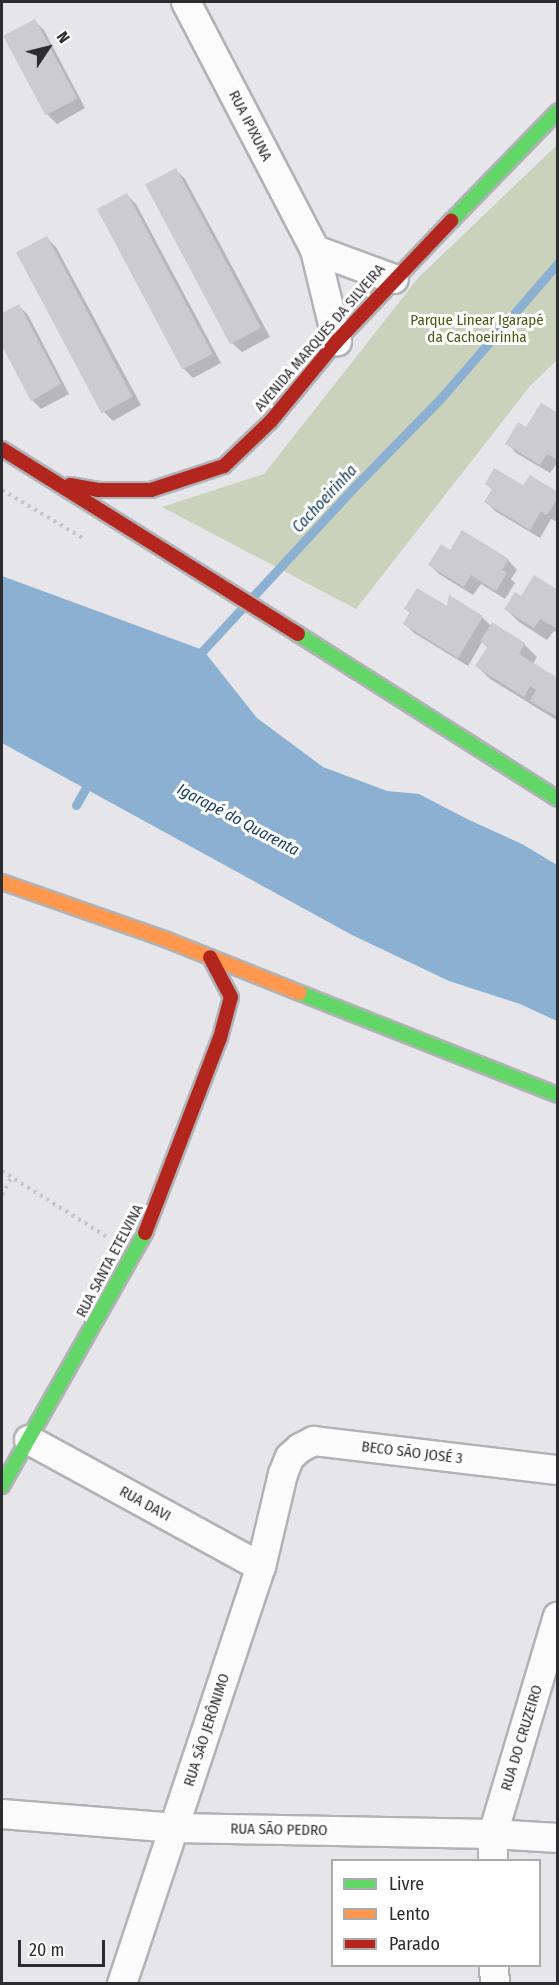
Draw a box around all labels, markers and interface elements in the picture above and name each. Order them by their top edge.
north arrow [18,18,78,78]
text: N [53,28,74,47]
street label: RUA IPIXUNA [225,88,275,164]
street label: AVENIDA MARQUES DA SILVEIRA [251,261,389,415]
park label: Parque Linear Igarapé da Cachoeirinha [410,311,544,346]
water label: Cachoeirinha [289,461,361,537]
water label: Igarapé do Quarenta [174,780,302,860]
street label: RUA SANTA ETELVINA [73,1201,147,1321]
street label: BECO SÃO JOSÉ 3 [360,1438,464,1468]
street label: RUA DAVI [116,1483,174,1525]
street label: RUA SÃO JERÔNIMO [180,1671,234,1789]
street label: RUA DO CRUZEIRO [497,1683,547,1793]
street label: RUA SÃO PEDRO [230,1820,328,1840]
legend [331,1859,541,1967]
text: Livre [389,1873,424,1895]
text: Lento [389,1903,430,1925]
scale bar [21,1928,108,1966]
text: Parado [389,1933,440,1955]
text: 20 m [29,1939,64,1961]

